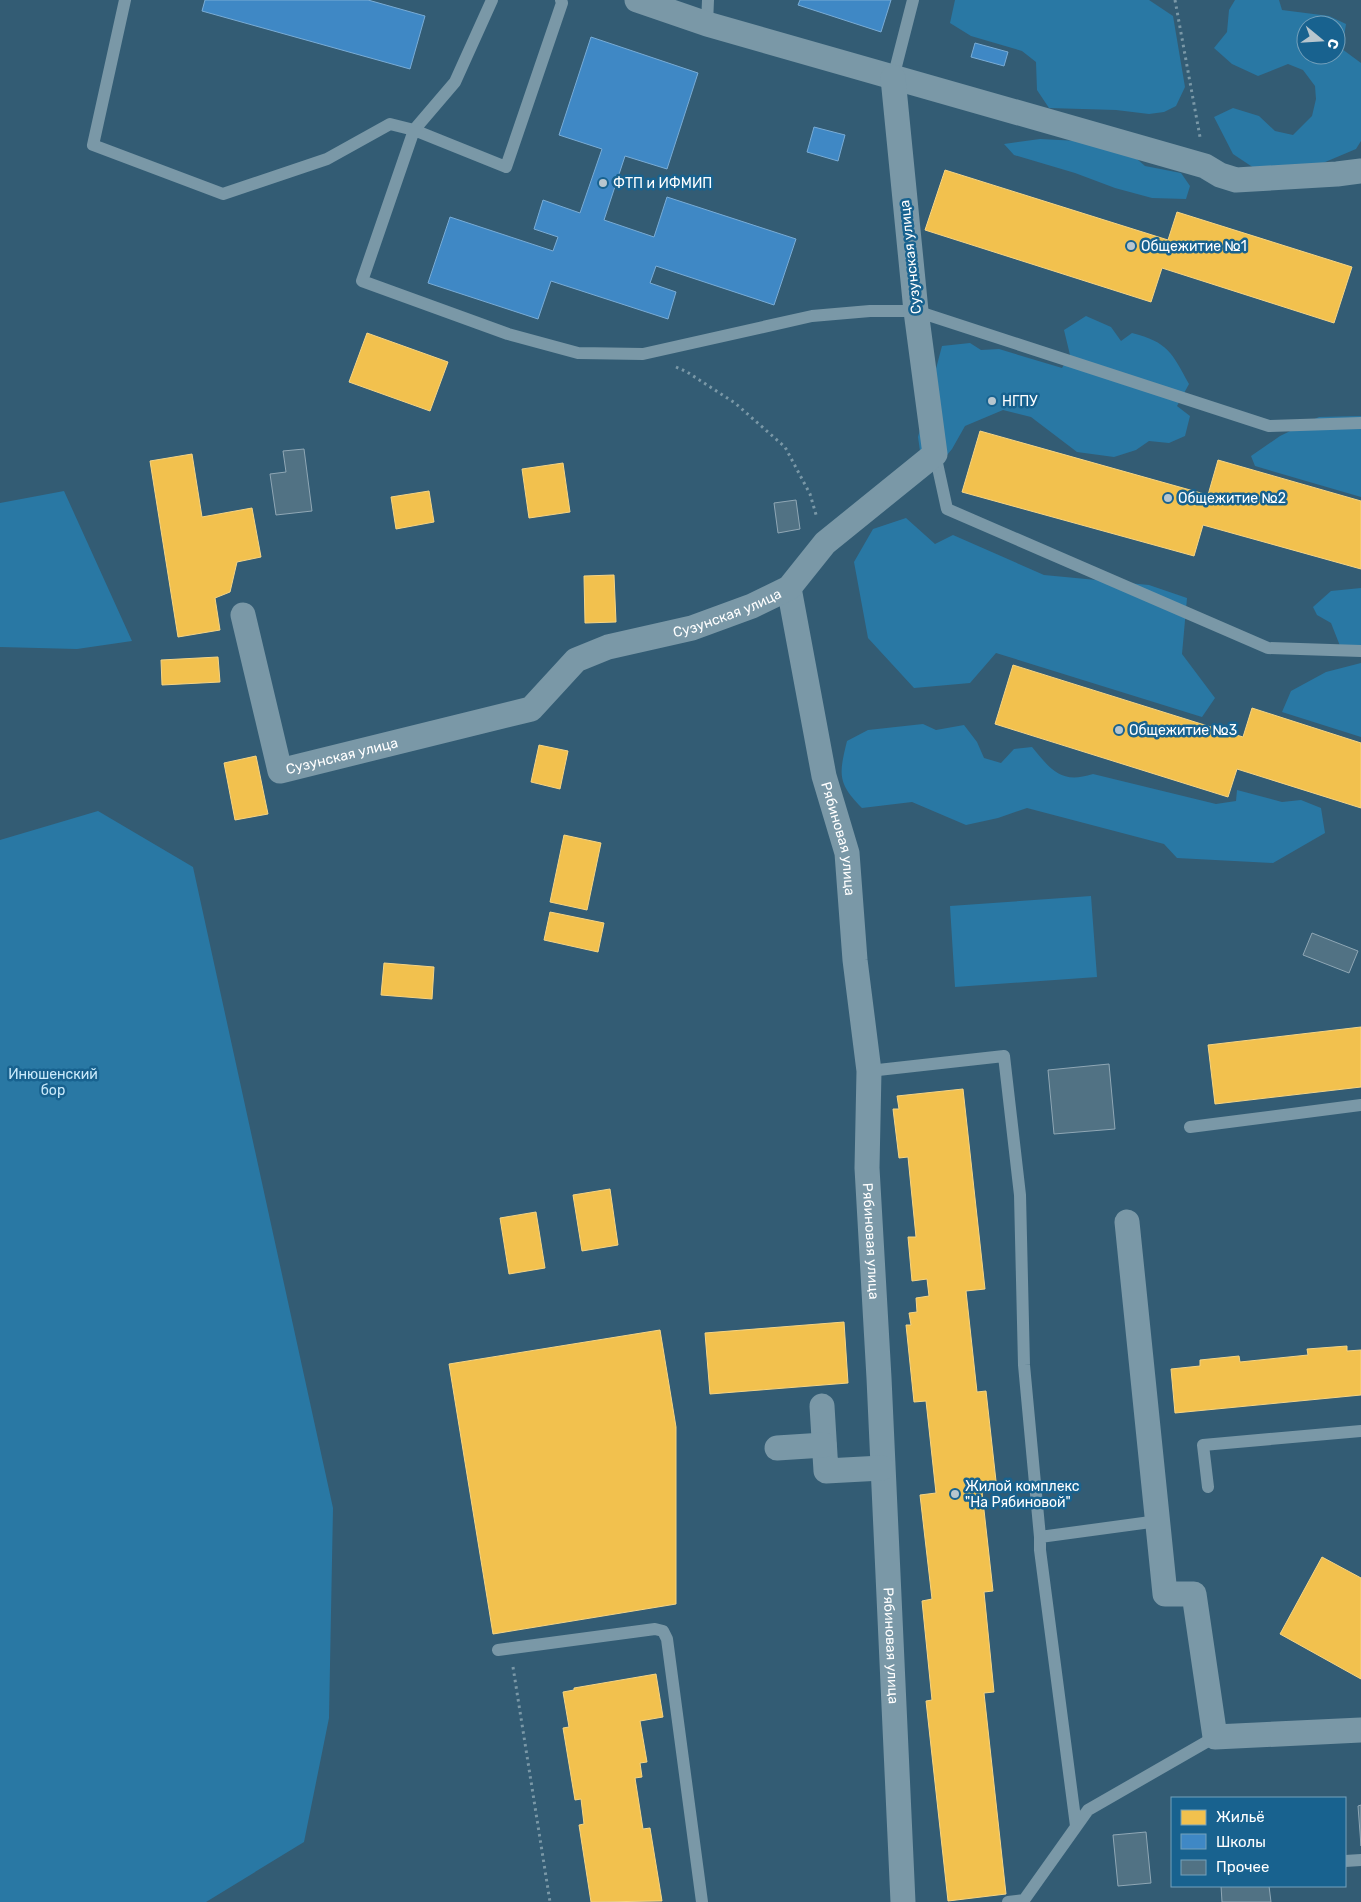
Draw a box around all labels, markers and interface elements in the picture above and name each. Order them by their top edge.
north arrow [1296,15,1346,65]
text: С [1323,37,1342,51]
place label: ФТП и ИФМИП [613,175,712,192]
marker: ФТП и ИФМИП [597,177,609,189]
street label: Сузунская улица [896,199,925,315]
place label: Общежитие №1 [1141,238,1247,255]
marker: Общежитие №1 [1125,240,1137,252]
place label: НГПУ [1002,393,1038,410]
marker: НГПУ [986,395,998,407]
place label: Общежитие №2 [1178,490,1286,507]
marker: Общежитие №2 [1162,492,1174,504]
street label: Сузунская улица [671,585,784,641]
place label: Общежитие №3 [1129,722,1237,739]
marker: Общежитие №3 [1113,724,1125,736]
street label: Сузунская улица [284,734,400,778]
street label: Рябиновая улица [817,780,858,896]
park label: Инюшенский бор [8,1066,98,1099]
street label: Рябиновая улица [859,1182,882,1300]
place label: Жилой комплекс "На Рябиновой" [965,1478,1080,1511]
marker: Жилой комплекс "На Рябиновой" [949,1488,961,1500]
street label: Рябиновая улица [880,1587,902,1704]
legend [1171,1797,1346,1887]
text: Жильё [1216,1808,1265,1826]
text: Школы [1216,1833,1266,1851]
text: Прочее [1216,1858,1269,1876]

